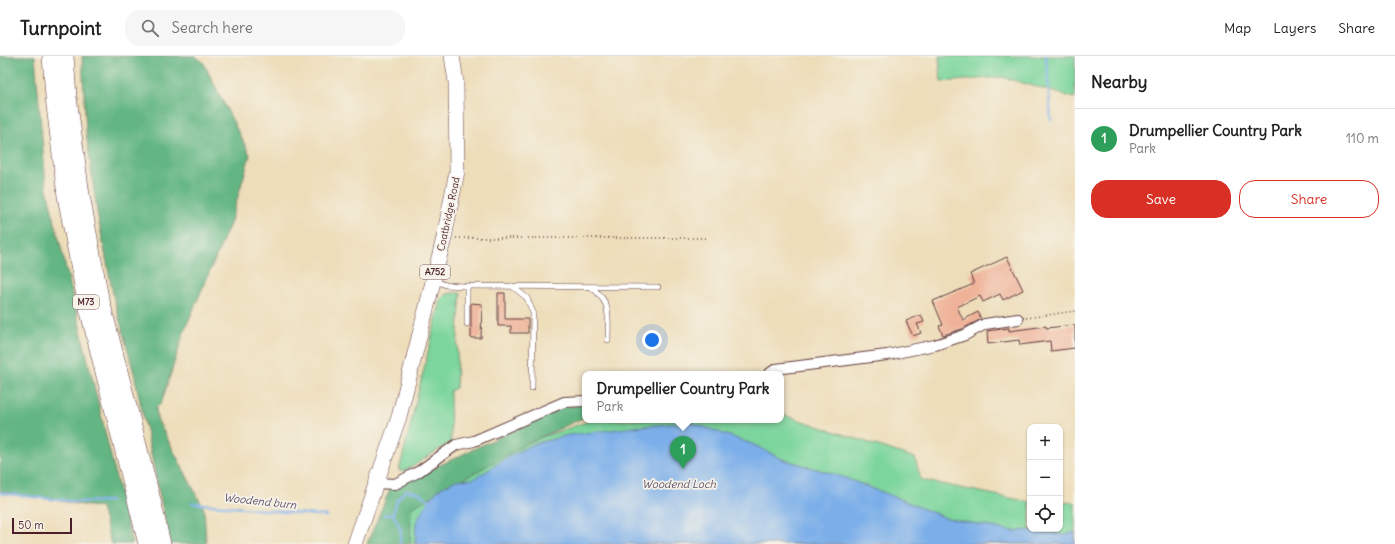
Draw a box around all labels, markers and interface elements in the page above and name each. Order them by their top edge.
search box [125,10,405,46]
text: Turnpoint [20,16,101,40]
icon: search [139,17,161,39]
text: Search here [171,18,253,37]
text: Map [1224,19,1251,37]
text: Layers [1273,19,1316,37]
text: Share [1338,19,1375,37]
text: Nearby [1091,71,1147,93]
text: Drumpellier Country Park [1129,121,1302,140]
text: 1 [1101,130,1107,147]
text: 110 m [1346,130,1379,147]
text: Park [1129,140,1156,157]
street label: Coatbridge Road [434,176,463,252]
button: Save [1091,180,1231,218]
button: Share [1239,180,1379,218]
road number: A752 [420,265,450,279]
road number: M73 [73,295,99,309]
your location [642,330,662,350]
popup [582,371,784,423]
text: Drumpellier Country Park [597,379,769,398]
text: Park [597,398,623,415]
map controls [1027,424,1063,532]
button: + [1027,424,1063,460]
pin: 1 [670,436,696,469]
button: − [1027,460,1063,496]
water label: Woodend Loch [642,477,717,491]
water label: Woodend burn [223,490,298,512]
button: locate [1027,496,1063,532]
scale bar [12,516,72,535]
text: 50 m [18,518,44,532]

